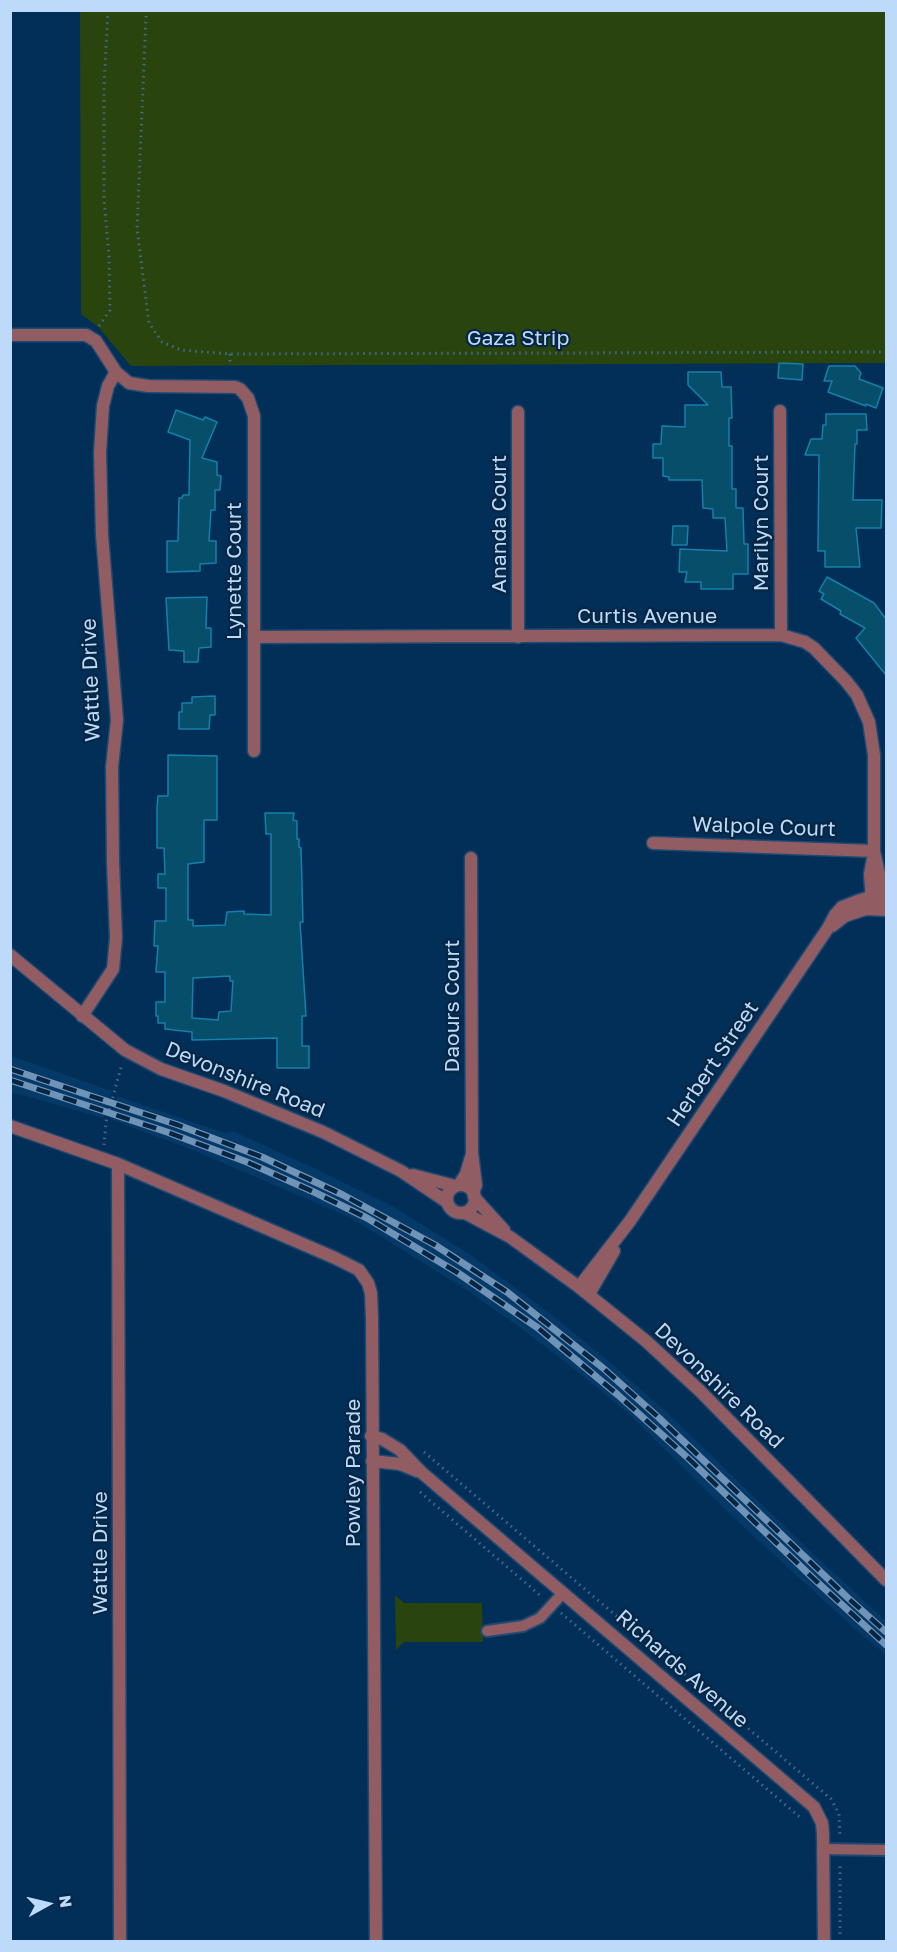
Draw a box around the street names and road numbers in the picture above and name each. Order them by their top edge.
street label: Gaza Strip [467,325,569,351]
street label: Ananda Court [486,455,512,593]
street label: Marilyn Court [748,455,774,591]
street label: Lynette Court [221,502,247,640]
street label: Curtis Avenue [577,603,717,629]
street label: Wattle Drive [76,618,106,742]
street label: Walpole Court [692,812,836,842]
street label: Daours Court [439,939,465,1073]
street label: Herbert Street [662,996,764,1132]
street label: Devonshire Road [162,1037,328,1123]
street label: Devonshire Road [649,1318,789,1454]
street label: Powley Parade [340,1399,366,1547]
street label: Wattle Drive [87,1491,113,1615]
street label: Richards Avenue [611,1605,753,1733]

